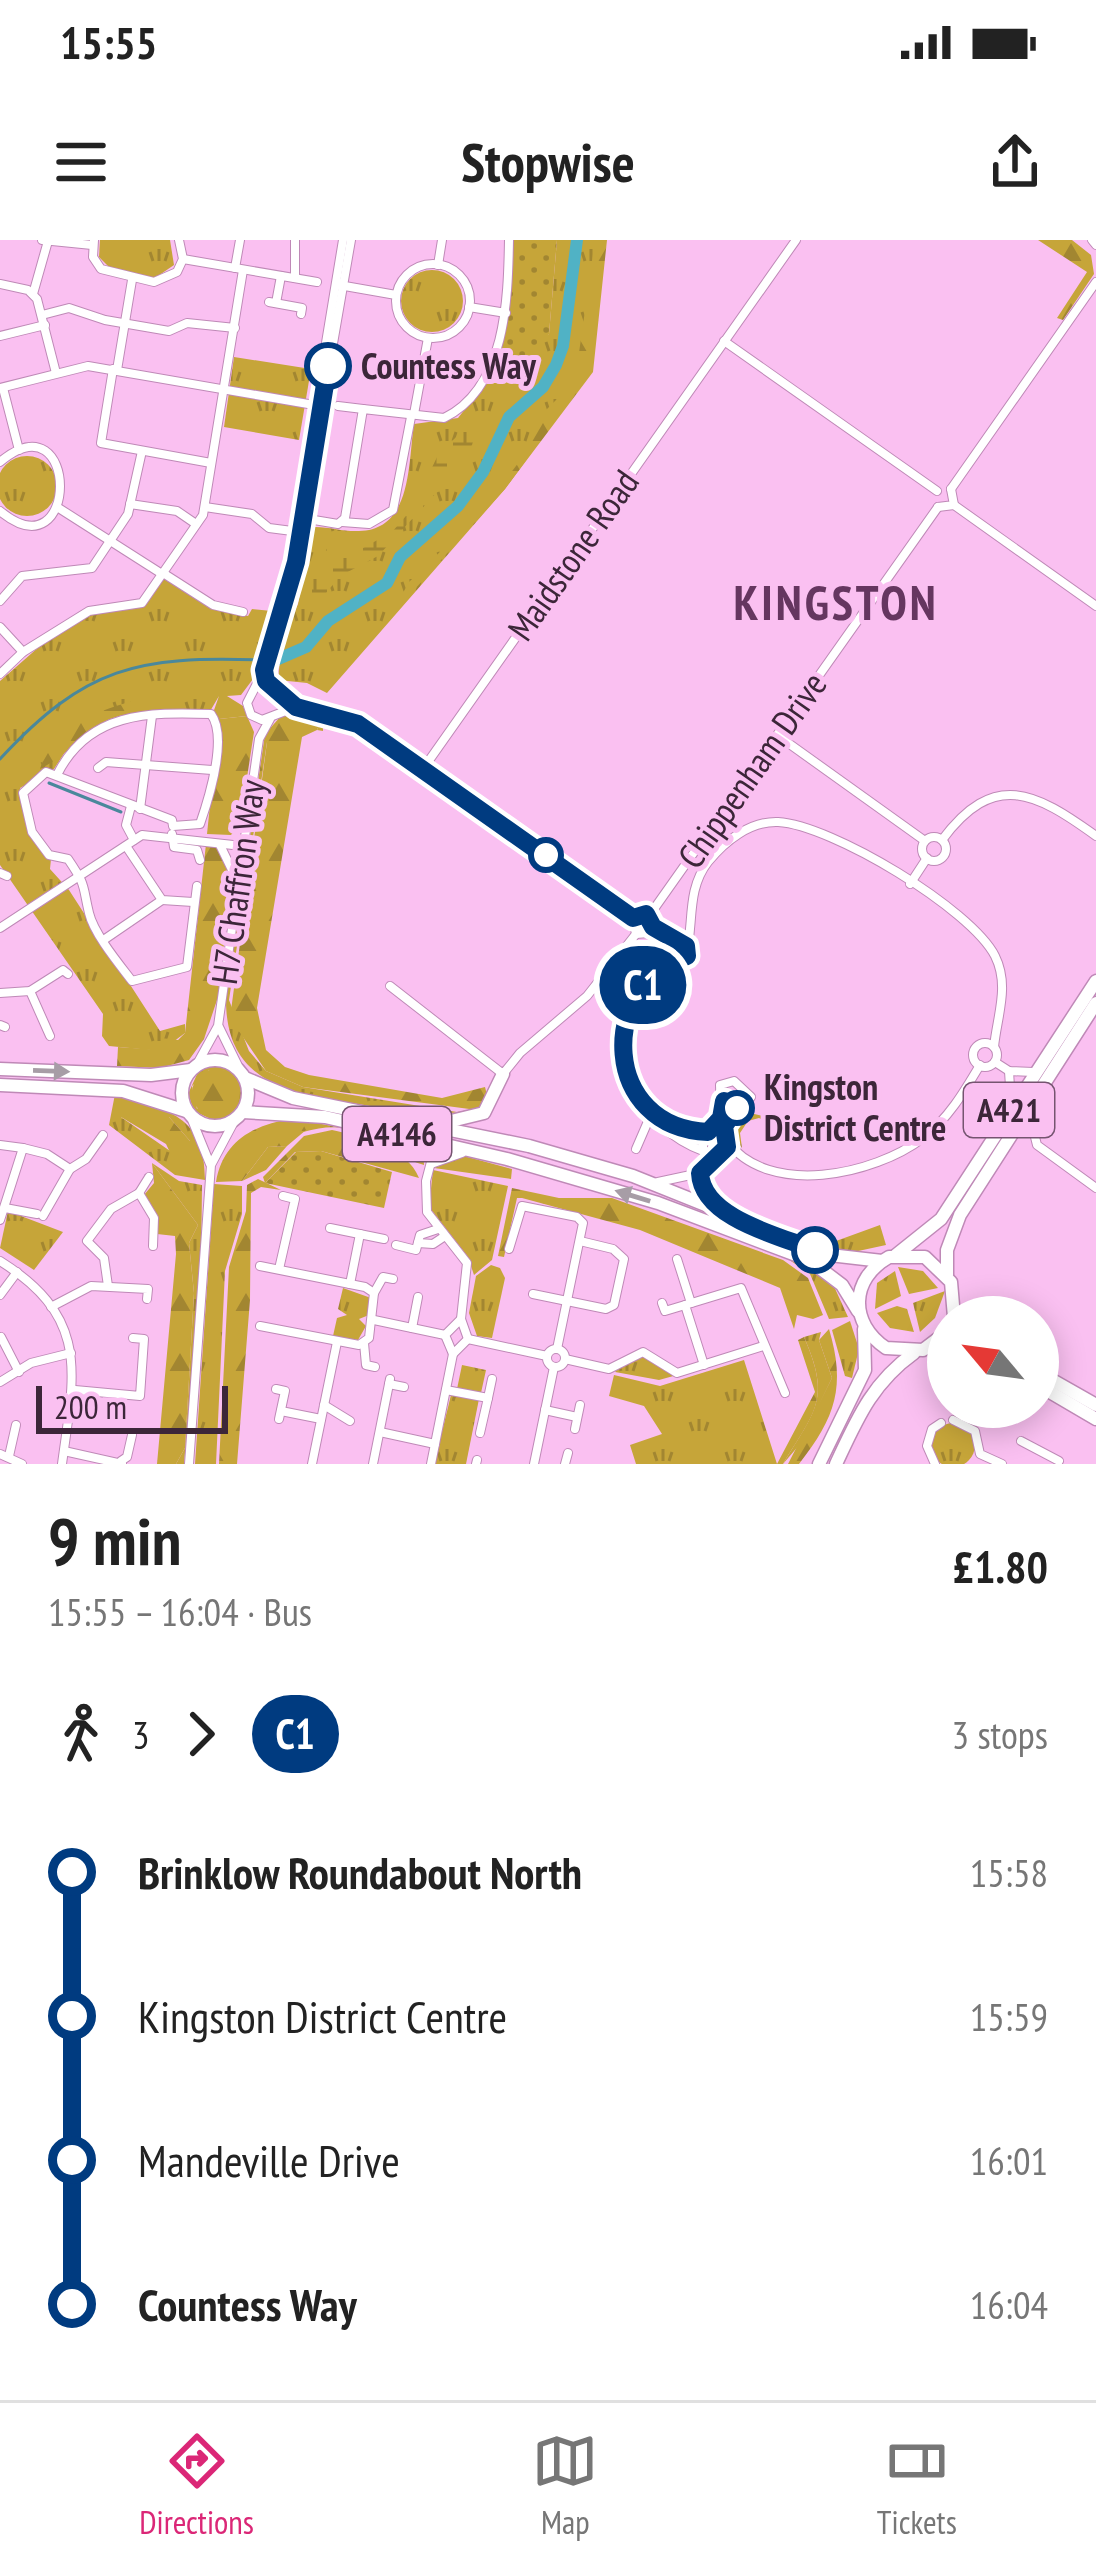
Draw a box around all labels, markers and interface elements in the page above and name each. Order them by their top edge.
text: 15:55 [60,13,157,71]
text: Stopwise [461,127,635,197]
icon: menu [48,129,114,195]
icon: share [982,129,1048,195]
place label: Countess Way [361,342,537,389]
marker: Countess Way [306,344,350,388]
street label: Maidstone Road [497,460,649,649]
district label: KINGSTON [733,571,939,633]
street label: Chippenham Drive [667,662,836,877]
street label: H7 Chaffron Way [200,776,275,987]
unlabelled marker [530,839,562,871]
line badge: C1 [589,946,697,1024]
text: C1 [623,957,663,1012]
one-way arrow [33,1062,71,1081]
place label: Kingston District Centre [764,1063,947,1151]
road number: A421 [964,1083,1054,1137]
marker: Kingston District Centre [721,1092,753,1124]
road number: A4146 [343,1107,451,1161]
one-way arrow [615,1185,651,1204]
unlabelled marker [793,1228,837,1272]
north arrow [927,1296,1059,1428]
map controls [927,1296,1059,1428]
scale bar [36,1380,228,1433]
text: 200 m [54,1385,127,1428]
text: 9 min [48,1498,181,1583]
text: £1.80 [952,1537,1048,1595]
text: 15:55 – 16:04 · Bus [48,1586,312,1637]
icon: walk [48,1701,114,1767]
icon: forward [168,1701,234,1767]
text: C1 [276,1706,315,1761]
text: 3 [132,1709,150,1760]
text: 3 stops [952,1709,1048,1760]
text: Brinklow Roundabout North [138,1843,582,1901]
text: 15:58 [970,1847,1048,1898]
text: Kingston District Centre [138,1987,507,2045]
text: 15:59 [970,1991,1048,2042]
text: Mandeville Drive [138,2131,400,2189]
text: 16:01 [970,2135,1048,2186]
text: Countess Way [138,2275,357,2333]
text: 16:04 [970,2279,1048,2330]
tab: Directions [139,2428,254,2543]
tab: Map [532,2428,598,2543]
tab: Tickets [877,2428,957,2543]

